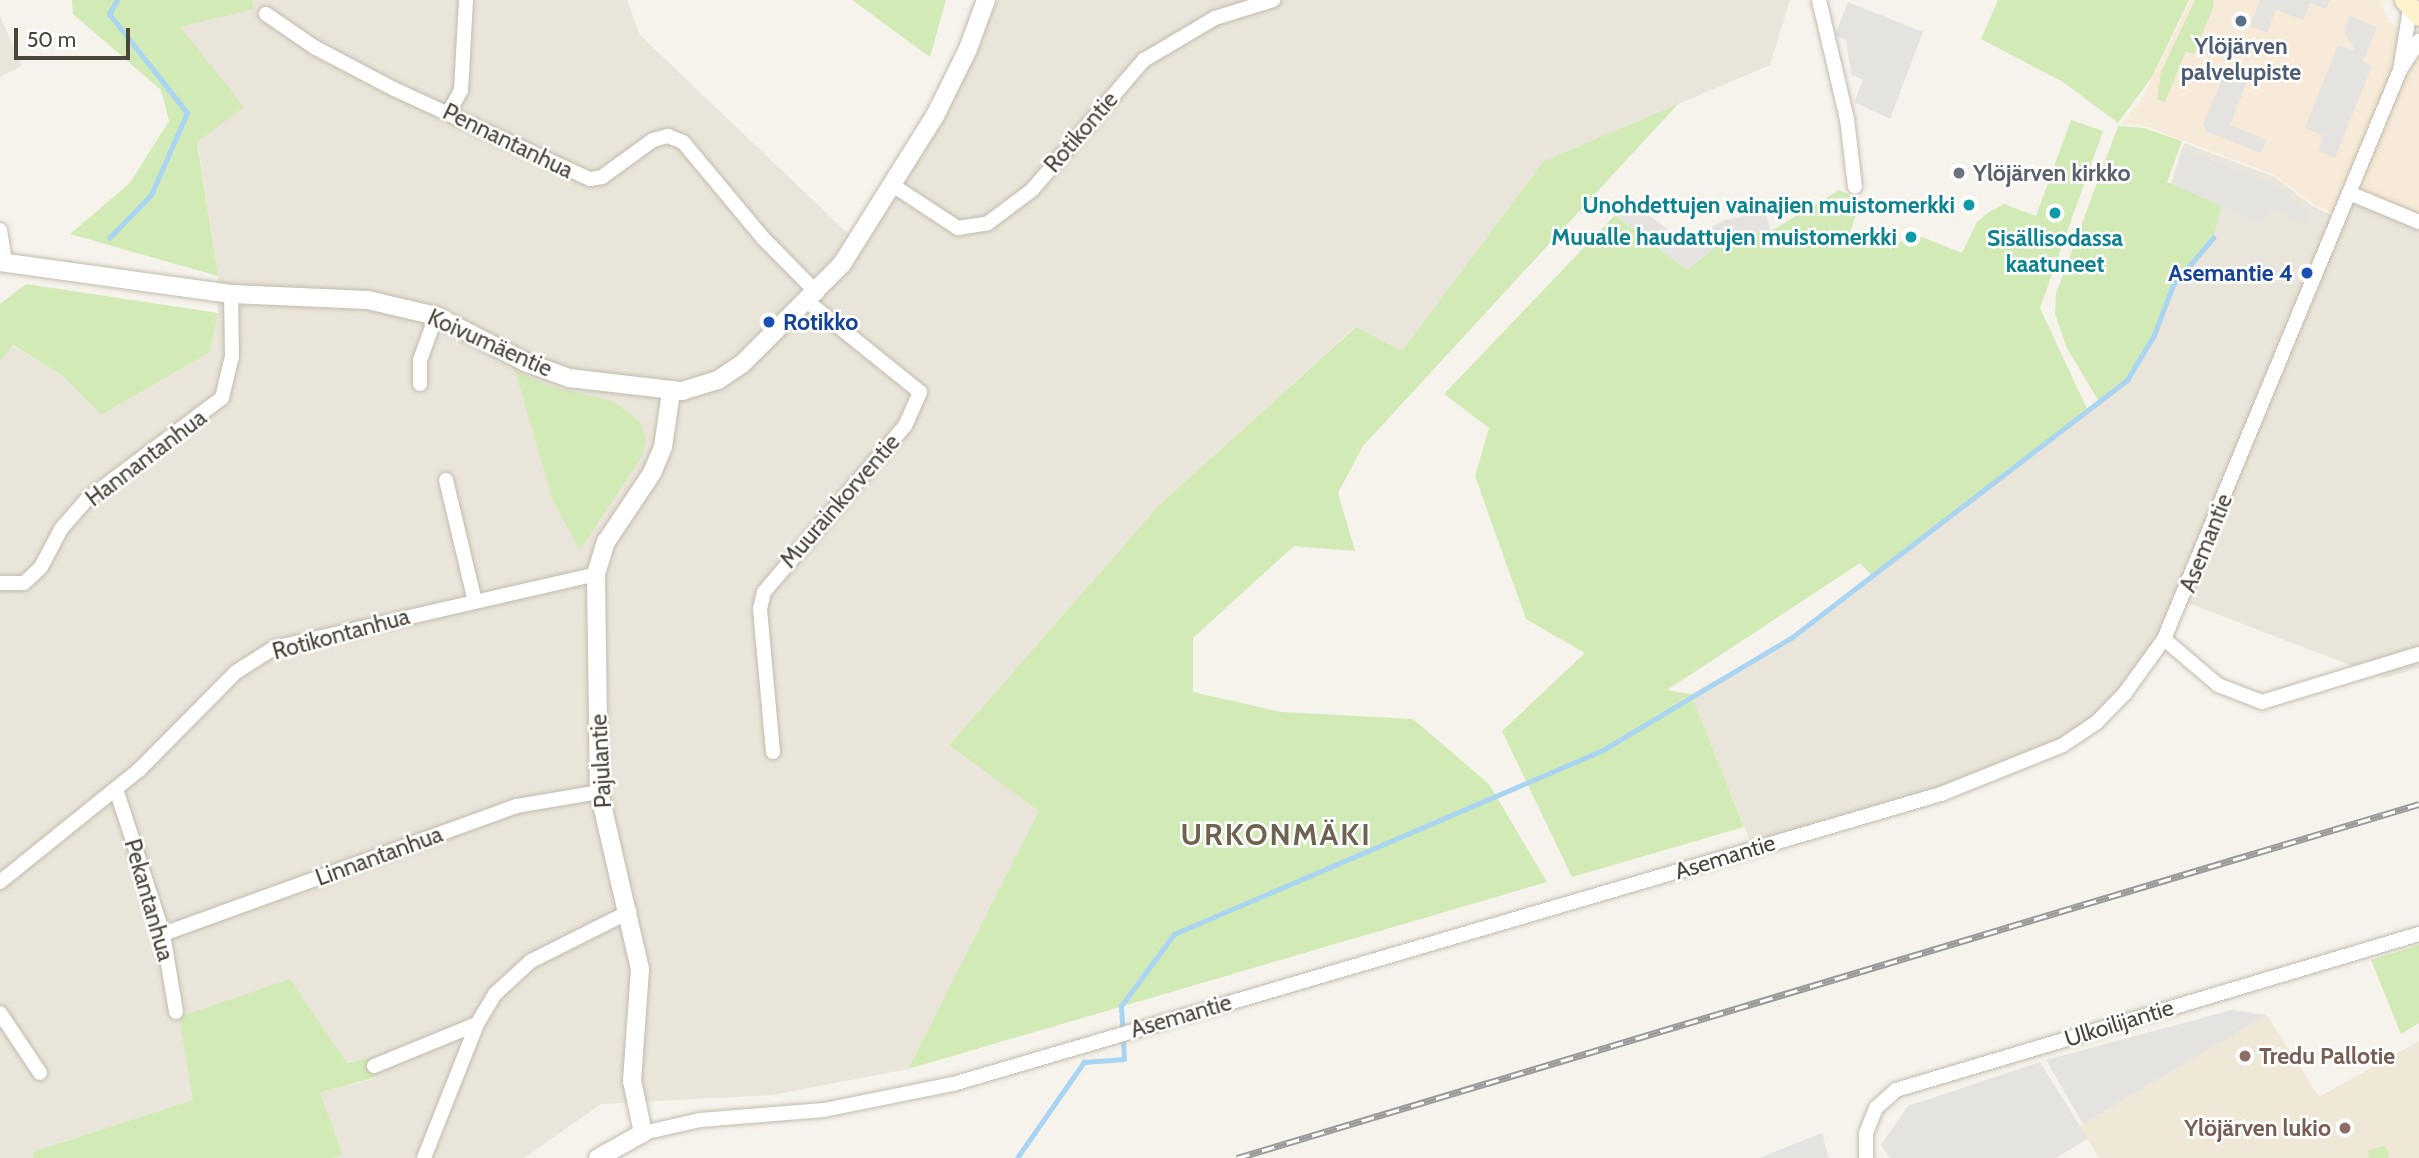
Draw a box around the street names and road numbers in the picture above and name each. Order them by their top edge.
street label: Rotikontie [1038,86,1124,178]
street label: Pennantanhua [438,98,578,184]
street label: Koivumäentie [424,303,556,383]
street label: Hannantanhua [80,404,212,512]
street label: Muurainkorventie [774,429,906,573]
street label: Asemantie [2174,490,2238,596]
street label: Rotikontanhua [269,602,413,666]
street label: Pajulantie [585,713,617,809]
street label: Linnantanhua [312,820,446,892]
street label: Asemantie [1671,829,1779,885]
street label: Pekantanhua [118,836,180,964]
street label: Asemantie [1127,988,1235,1044]
street label: Ulkoilijantie [2061,993,2177,1053]

